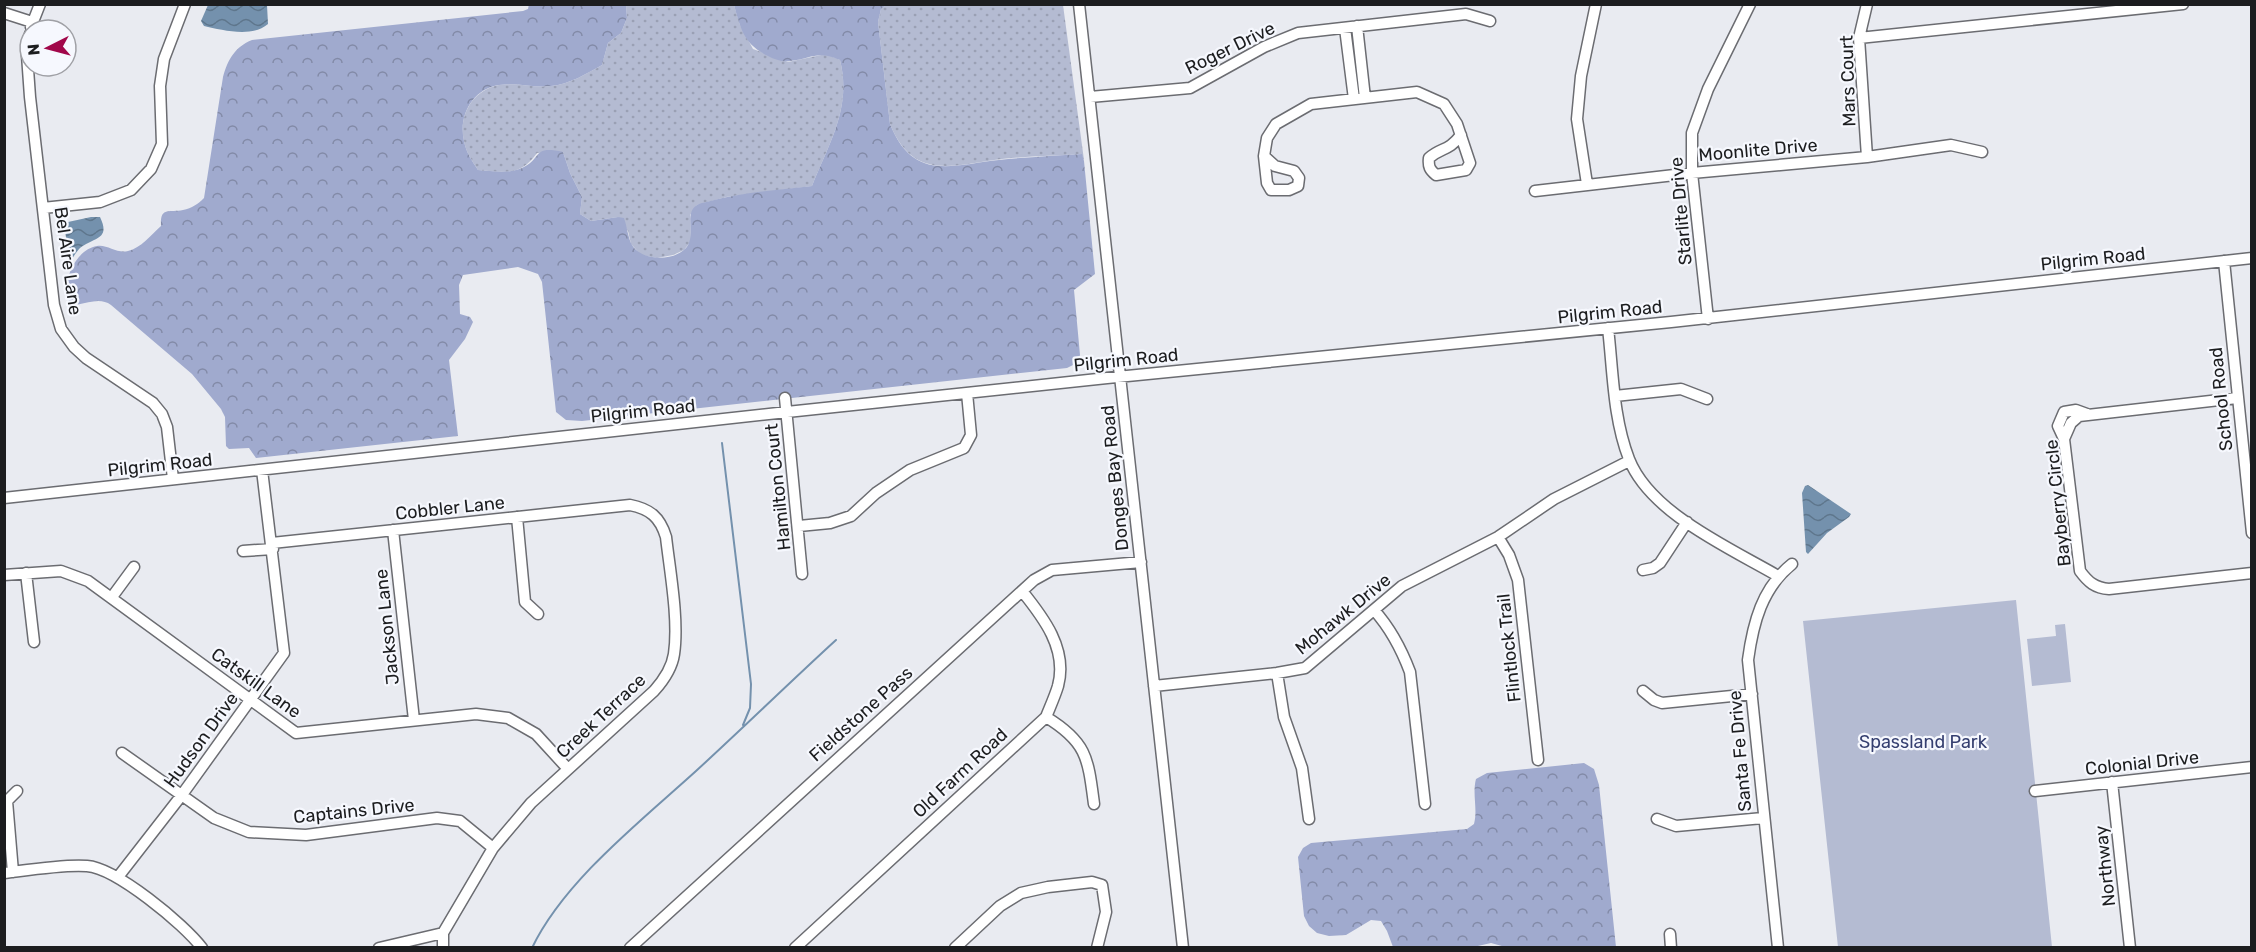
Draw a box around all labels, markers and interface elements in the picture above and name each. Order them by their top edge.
street label: Roger Drive [1182,17,1278,79]
north arrow [18,18,78,78]
street label: Mars Court [1835,35,1861,127]
text: N [24,43,44,56]
street label: Moonlite Drive [1698,134,1818,166]
street label: Starlite Drive [1665,156,1697,266]
street label: Bel Aire Lane [50,205,86,317]
street label: Pilgrim Road [2039,243,2147,275]
street label: Pilgrim Road [1556,296,1664,328]
street label: Pilgrim Road [1072,344,1180,376]
street label: School Road [2205,346,2237,452]
street label: Pilgrim Road [589,395,697,427]
street label: Donges Bay Road [1096,404,1134,552]
street label: Hamilton Court [760,423,796,551]
street label: Bayberry Circle [2040,438,2076,568]
street label: Pilgrim Road [106,449,214,481]
street label: Cobbler Lane [394,491,506,525]
street label: Jackson Lane [370,568,404,686]
street label: Mohawk Drive [1291,569,1395,659]
street label: Flintlock Trail [1492,593,1526,703]
street label: Catskill Lane [207,643,305,723]
street label: Fieldstone Pass [805,662,917,766]
street label: Creek Terrace [552,669,650,763]
street label: Hudson Drive [159,688,243,792]
street label: Santa Fe Drive [1724,690,1756,812]
street label: Old Farm Road [908,724,1012,822]
park label: Spassland Park [1859,731,1988,753]
street label: Colonial Drive [2084,746,2200,780]
street label: Captains Drive [292,794,416,828]
street label: Northway [2090,824,2120,908]

